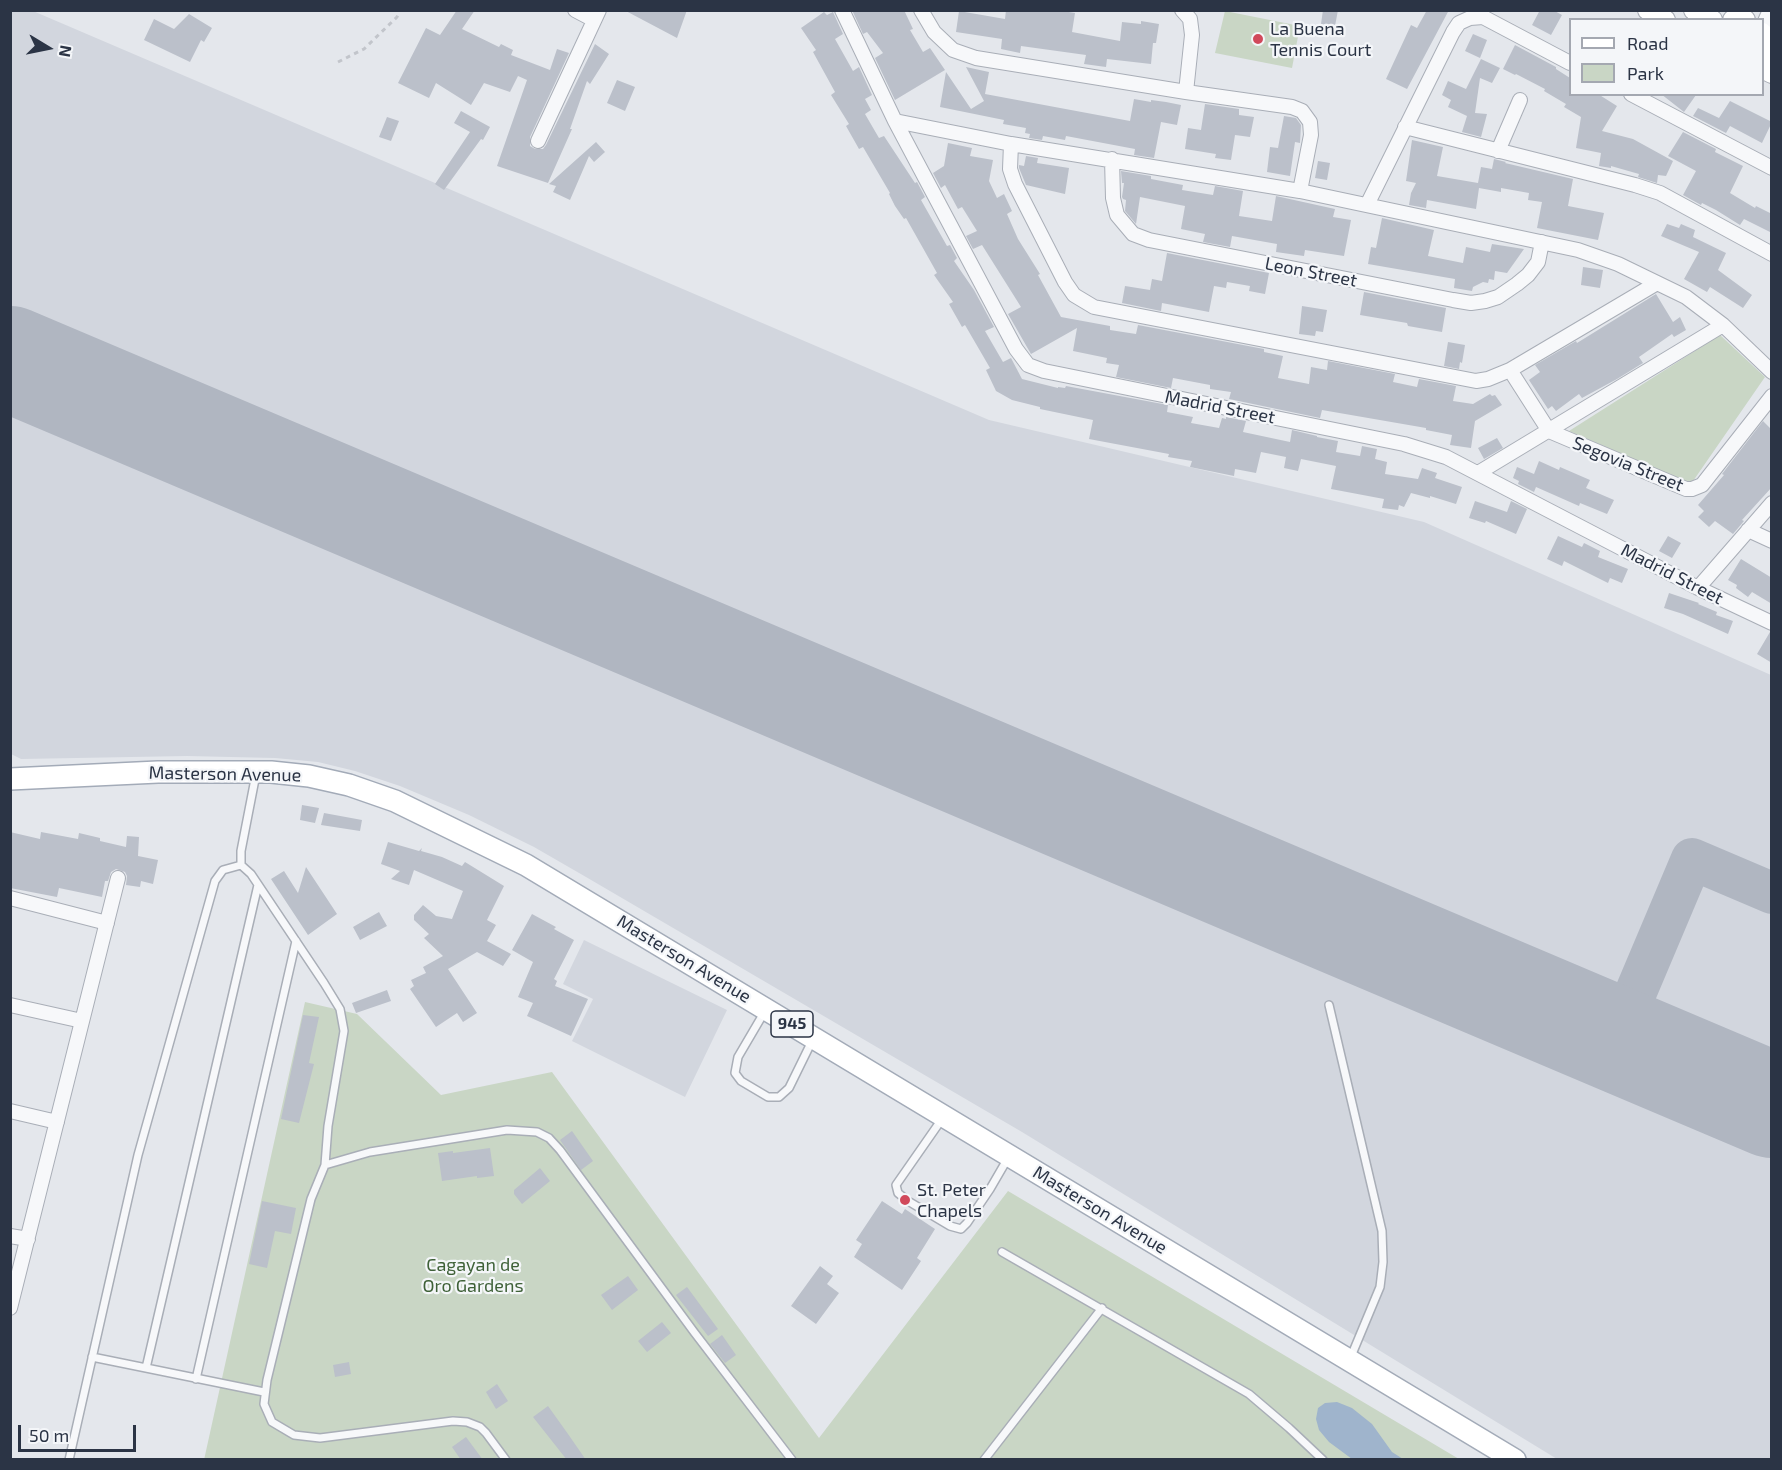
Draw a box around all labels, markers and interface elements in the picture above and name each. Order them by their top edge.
north arrow [18,18,78,78]
place label: La Buena Tennis Court [1270,18,1371,60]
legend [1569,18,1764,96]
marker: La Buena Tennis Court [1251,32,1265,46]
text: Road [1627,32,1668,54]
text: N [56,44,77,59]
text: Park [1627,62,1664,84]
street label: Leon Street [1263,252,1359,292]
street label: Madrid Street [1163,386,1277,428]
street label: Segovia Street [1569,432,1687,496]
street label: Madrid Street [1617,539,1727,609]
street label: Masterson Avenue [148,762,302,786]
street label: Masterson Avenue [613,910,755,1008]
road number: 945 [771,1011,813,1037]
street label: Masterson Avenue [1029,1161,1171,1259]
place label: St. Peter Chapels [917,1179,986,1222]
marker: St. Peter Chapels [898,1193,912,1207]
park label: Cagayan de Oro Gardens [422,1254,524,1296]
scale bar [21,1413,140,1451]
text: 50 m [29,1424,69,1446]

